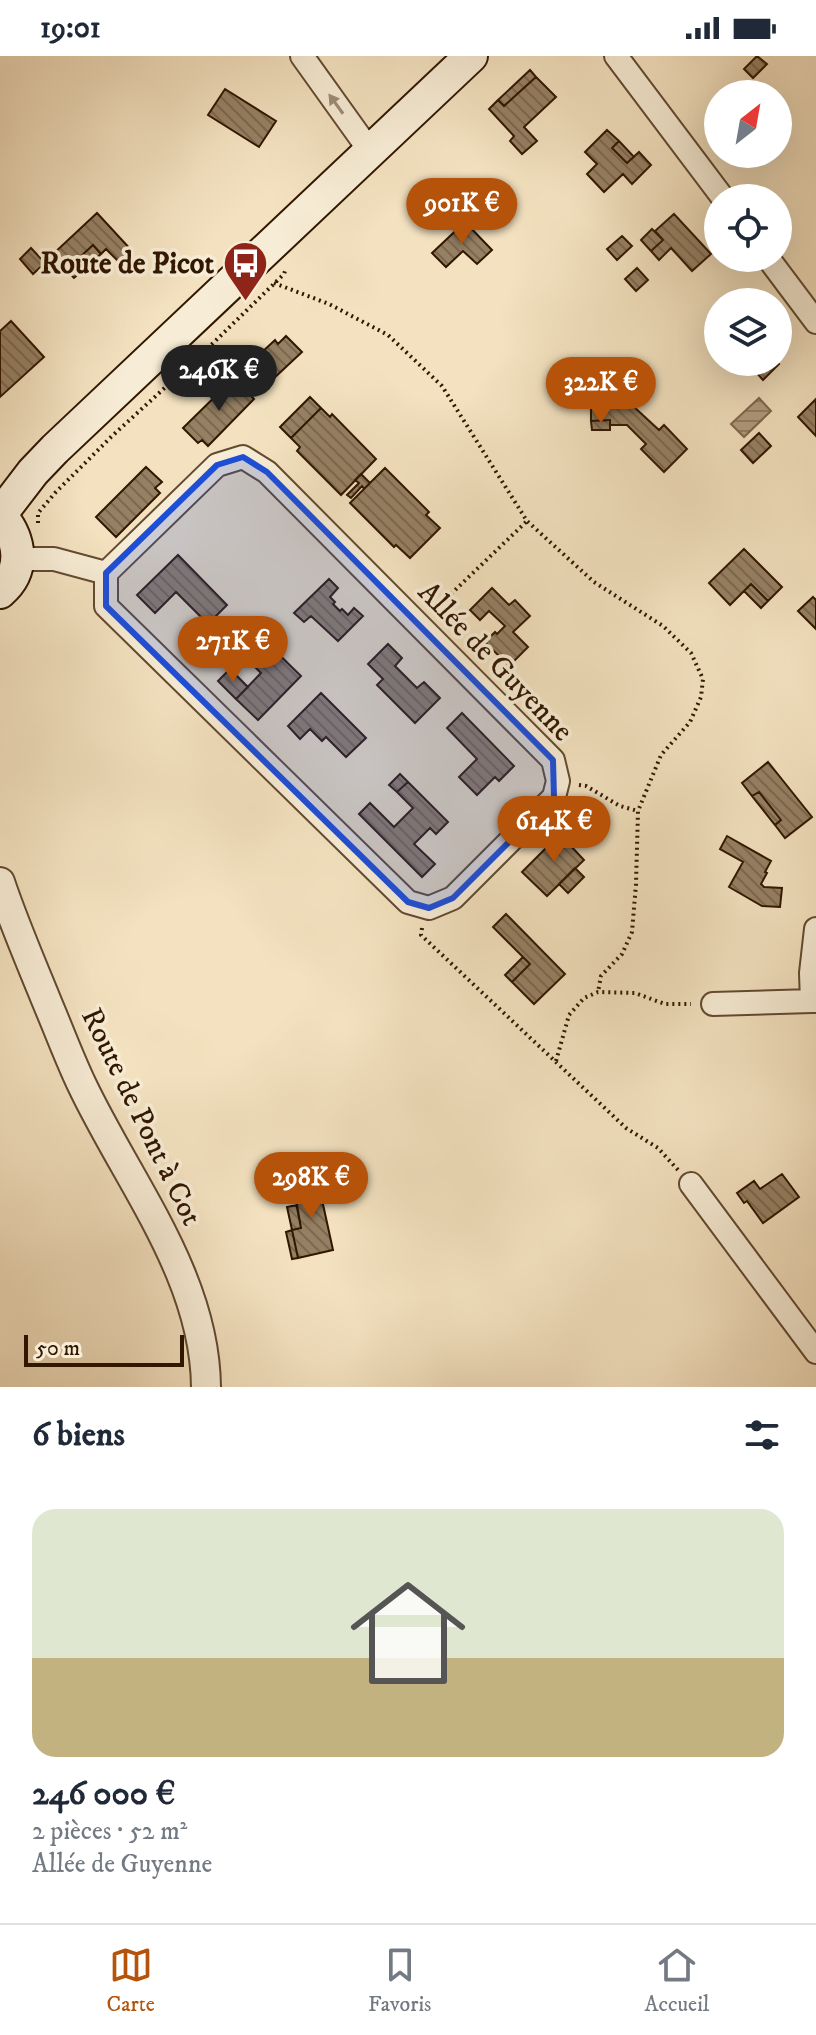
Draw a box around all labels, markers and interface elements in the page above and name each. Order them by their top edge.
text: 19:01 [40,10,101,47]
north arrow [704,80,792,168]
map controls [704,80,792,376]
one-way arrow [329,93,344,114]
pin: 901K € [397,178,527,246]
button: locate [704,184,792,272]
text: 901K € [424,187,500,220]
bus stop icon: Route de Picot [221,240,269,303]
place label: Route de Picot [41,246,214,283]
button: layers [704,288,792,376]
pin: 246K € [154,345,284,413]
text: 246K € [179,354,259,387]
pin: 322K € [536,357,666,425]
text: 322K € [564,366,638,399]
street label: Allée de Guyenne [409,574,581,750]
pin: 271K € [168,616,298,684]
text: 271K € [196,625,270,658]
pin: 614K € [489,796,619,864]
text: 614K € [516,805,593,838]
street label: Route de Pont à Cot [72,1002,210,1232]
pin: 298K € [246,1152,376,1220]
text: 298K € [272,1161,350,1194]
scale bar [24,1331,184,1367]
text: 50 m [36,1335,80,1362]
icon: filters [740,1413,784,1457]
text: 6 biens [32,1414,125,1456]
icon: home [336,1561,480,1705]
text: 246 000 € [32,1773,175,1815]
text: 2 pièces · 52 m² [32,1815,187,1848]
text: Allée de Guyenne [32,1848,212,1881]
tab: Carte [107,1943,155,2018]
tab: Favoris [368,1943,431,2018]
tab: Accueil [645,1943,709,2018]

